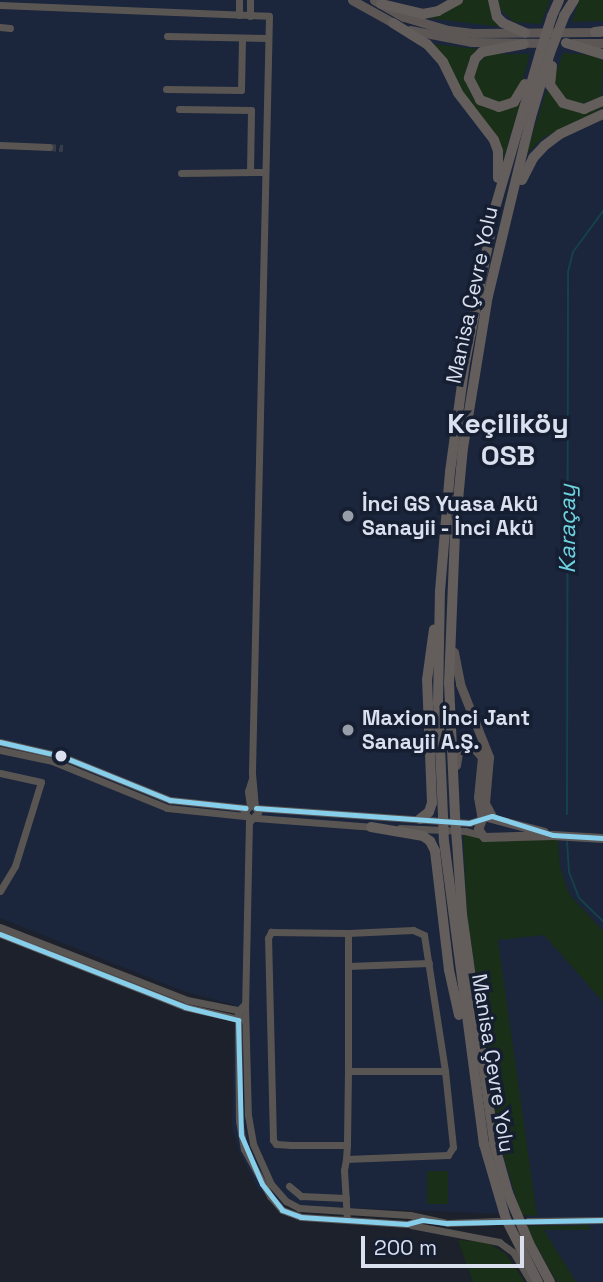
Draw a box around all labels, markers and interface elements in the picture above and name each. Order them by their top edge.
street label: Manisa Çevre Yolu [441,204,503,386]
district label: Keçiliköy OSB [447,406,569,472]
water label: Karaçay [553,484,581,574]
place label: İnci GS Yuasa Akü Sanayii - İnci Akü [362,491,539,541]
marker: İnci GS Yuasa Akü Sanayii - İnci Akü [340,508,356,524]
place label: Maxion İnci Jant Sanayii A.Ş. [362,705,530,755]
marker: Maxion İnci Jant Sanayii A.Ş. [340,722,356,738]
unlabelled marker [54,749,68,763]
street label: Manisa Çevre Yolu [466,972,520,1154]
scale bar [365,1222,528,1266]
text: 200 m [374,1234,437,1261]

